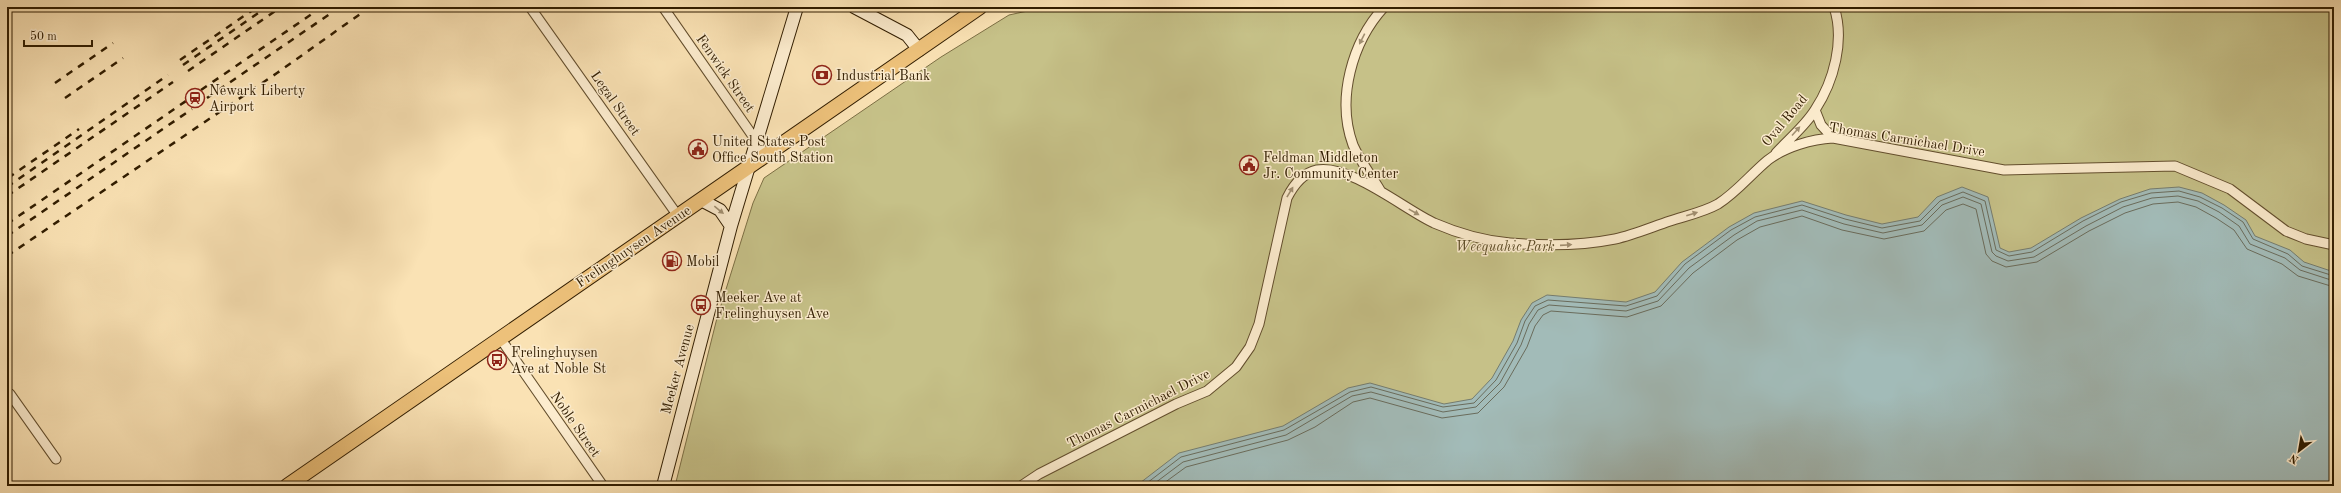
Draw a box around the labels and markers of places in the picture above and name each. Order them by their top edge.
bank icon: Industrial Bank [811,64,833,86]
place label: Industrial Bank [836,69,930,83]
place label: Newark Liberty Airport [209,84,306,114]
station icon: Newark Liberty Airport [184,87,206,109]
place label: United States Post Office South Station [712,135,834,165]
public building icon: United States Post Office South Station [687,138,709,160]
place label: Feldman Middleton Jr. Community Center [1263,151,1398,181]
public building icon: Feldman Middleton Jr. Community Center [1238,154,1260,176]
fuel station icon: Mobil [661,250,683,272]
place label: Mobil [686,255,720,269]
place label: Meeker Ave at Frelinghuysen Ave [715,291,829,321]
bus stop icon: Meeker Ave at Frelinghuysen Ave [690,294,712,316]
place label: Frelinghuysen Ave at Noble St [511,346,606,376]
bus stop icon: Frelinghuysen Ave at Noble St [486,349,508,371]

